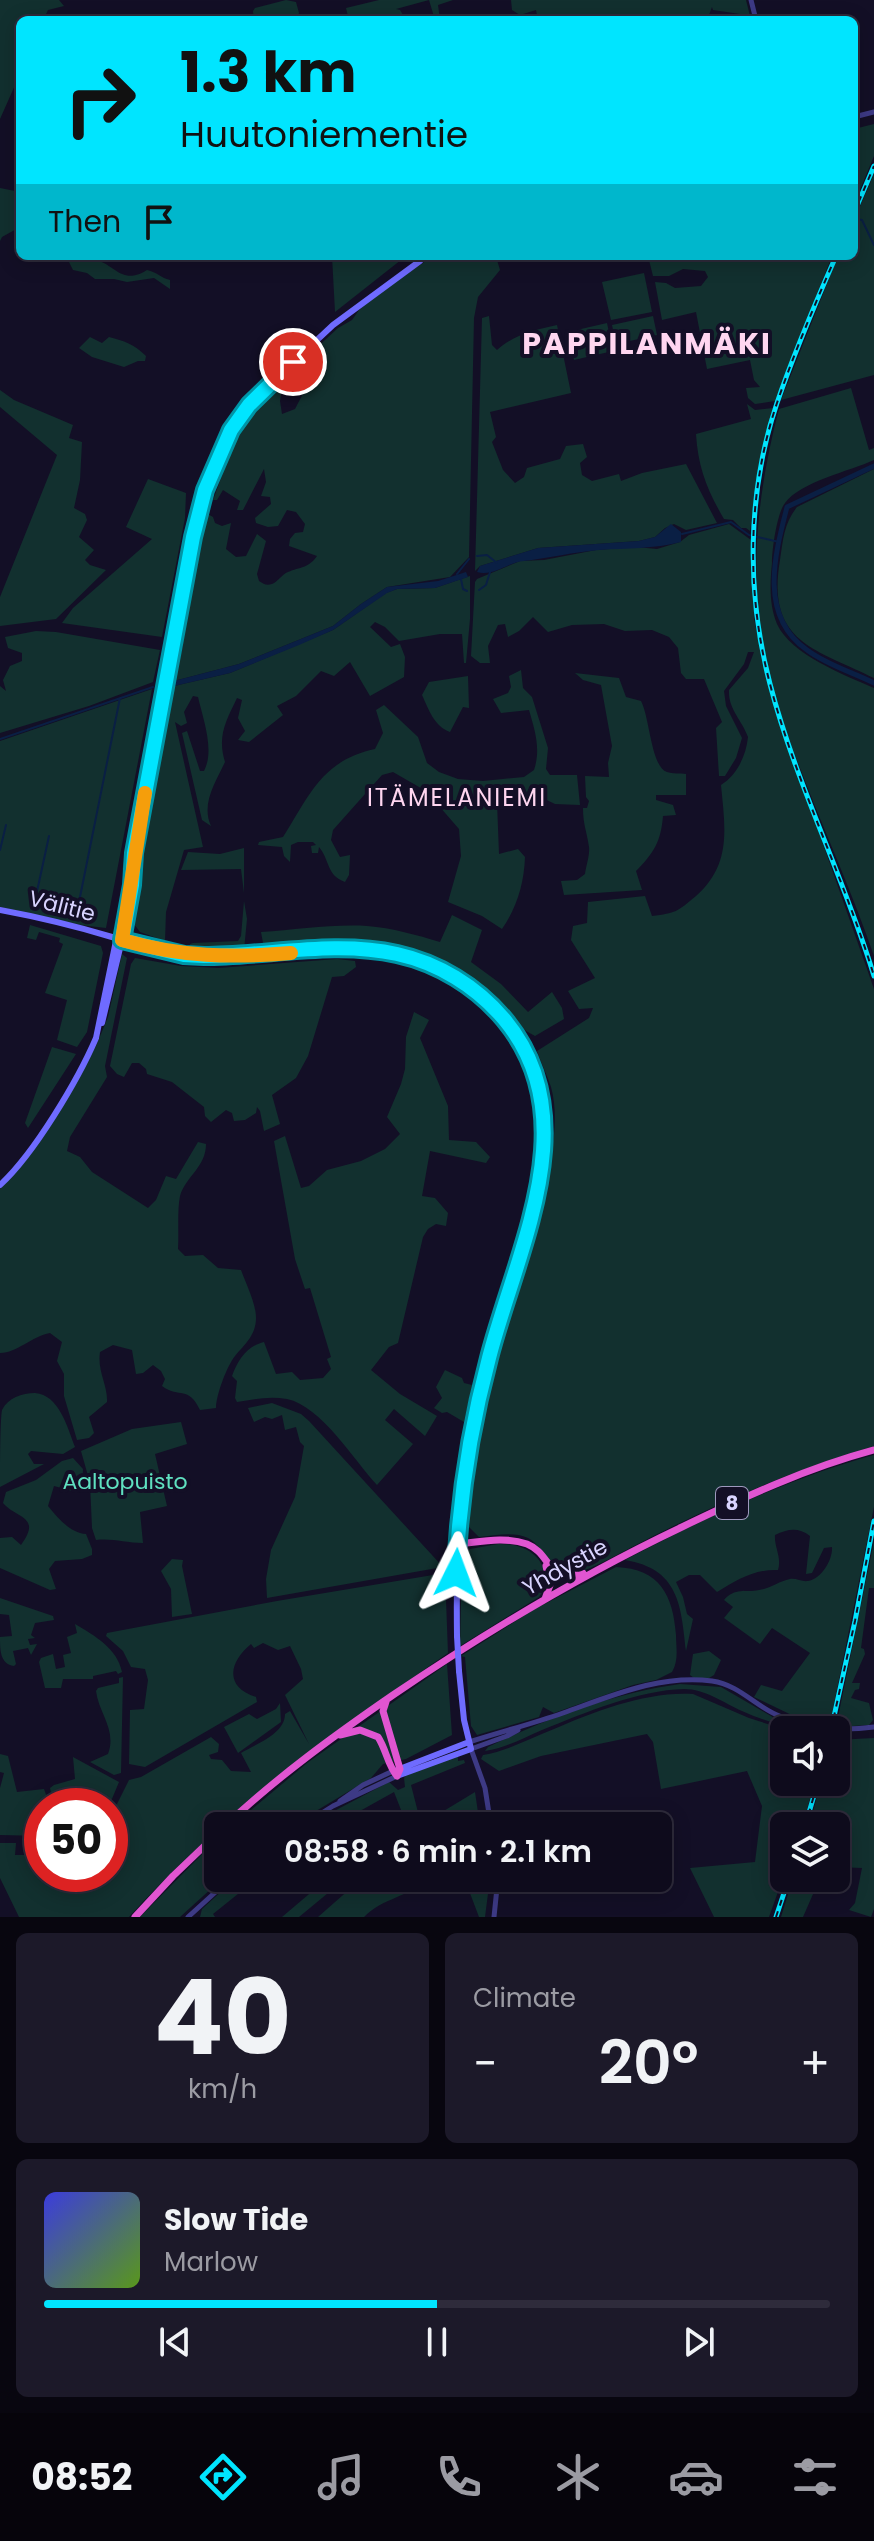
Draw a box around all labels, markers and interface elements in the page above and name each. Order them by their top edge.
text: 1.3 km [180,33,357,112]
icon: right [48,48,152,152]
text: Huutoniementie [180,109,468,160]
text: Then [48,200,121,243]
icon: arrive [137,200,181,244]
district label: PAPPILANMÄKI [522,322,772,365]
pin [259,328,327,396]
icon: arrive [271,340,315,384]
district label: ITÄMELANIEMI [367,781,547,814]
street label: Välitie [25,883,99,929]
park label: Aaltopuisto [62,1466,188,1497]
road number: 8 [716,1487,748,1519]
position arrow [414,1531,498,1615]
street label: Yhdystie [517,1531,613,1603]
map controls [770,1716,850,1892]
button: sound [770,1716,850,1796]
speed limit sign: 50 [24,1788,128,1892]
button: layers [770,1812,850,1892]
text: 08:58 · 6 min · 2.1 km [284,1830,592,1873]
text: 40 [153,1945,292,2090]
text: Climate [473,1980,576,2016]
text: 20° [599,2021,699,2105]
text: − [473,2033,497,2094]
text: + [800,2033,830,2094]
text: km/h [188,2071,257,2107]
text: Slow Tide [164,2198,308,2241]
text: Marlow [164,2244,258,2280]
icon: previous [153,2320,197,2364]
icon: pause [415,2320,459,2364]
icon: next [677,2320,721,2364]
icon: directions [195,2449,251,2505]
icon: music [313,2449,369,2505]
icon: phone [431,2449,487,2505]
icon: climate [550,2449,606,2505]
icon: car [668,2449,724,2505]
icon: filters [787,2449,843,2505]
text: 08:52 [31,2452,132,2503]

